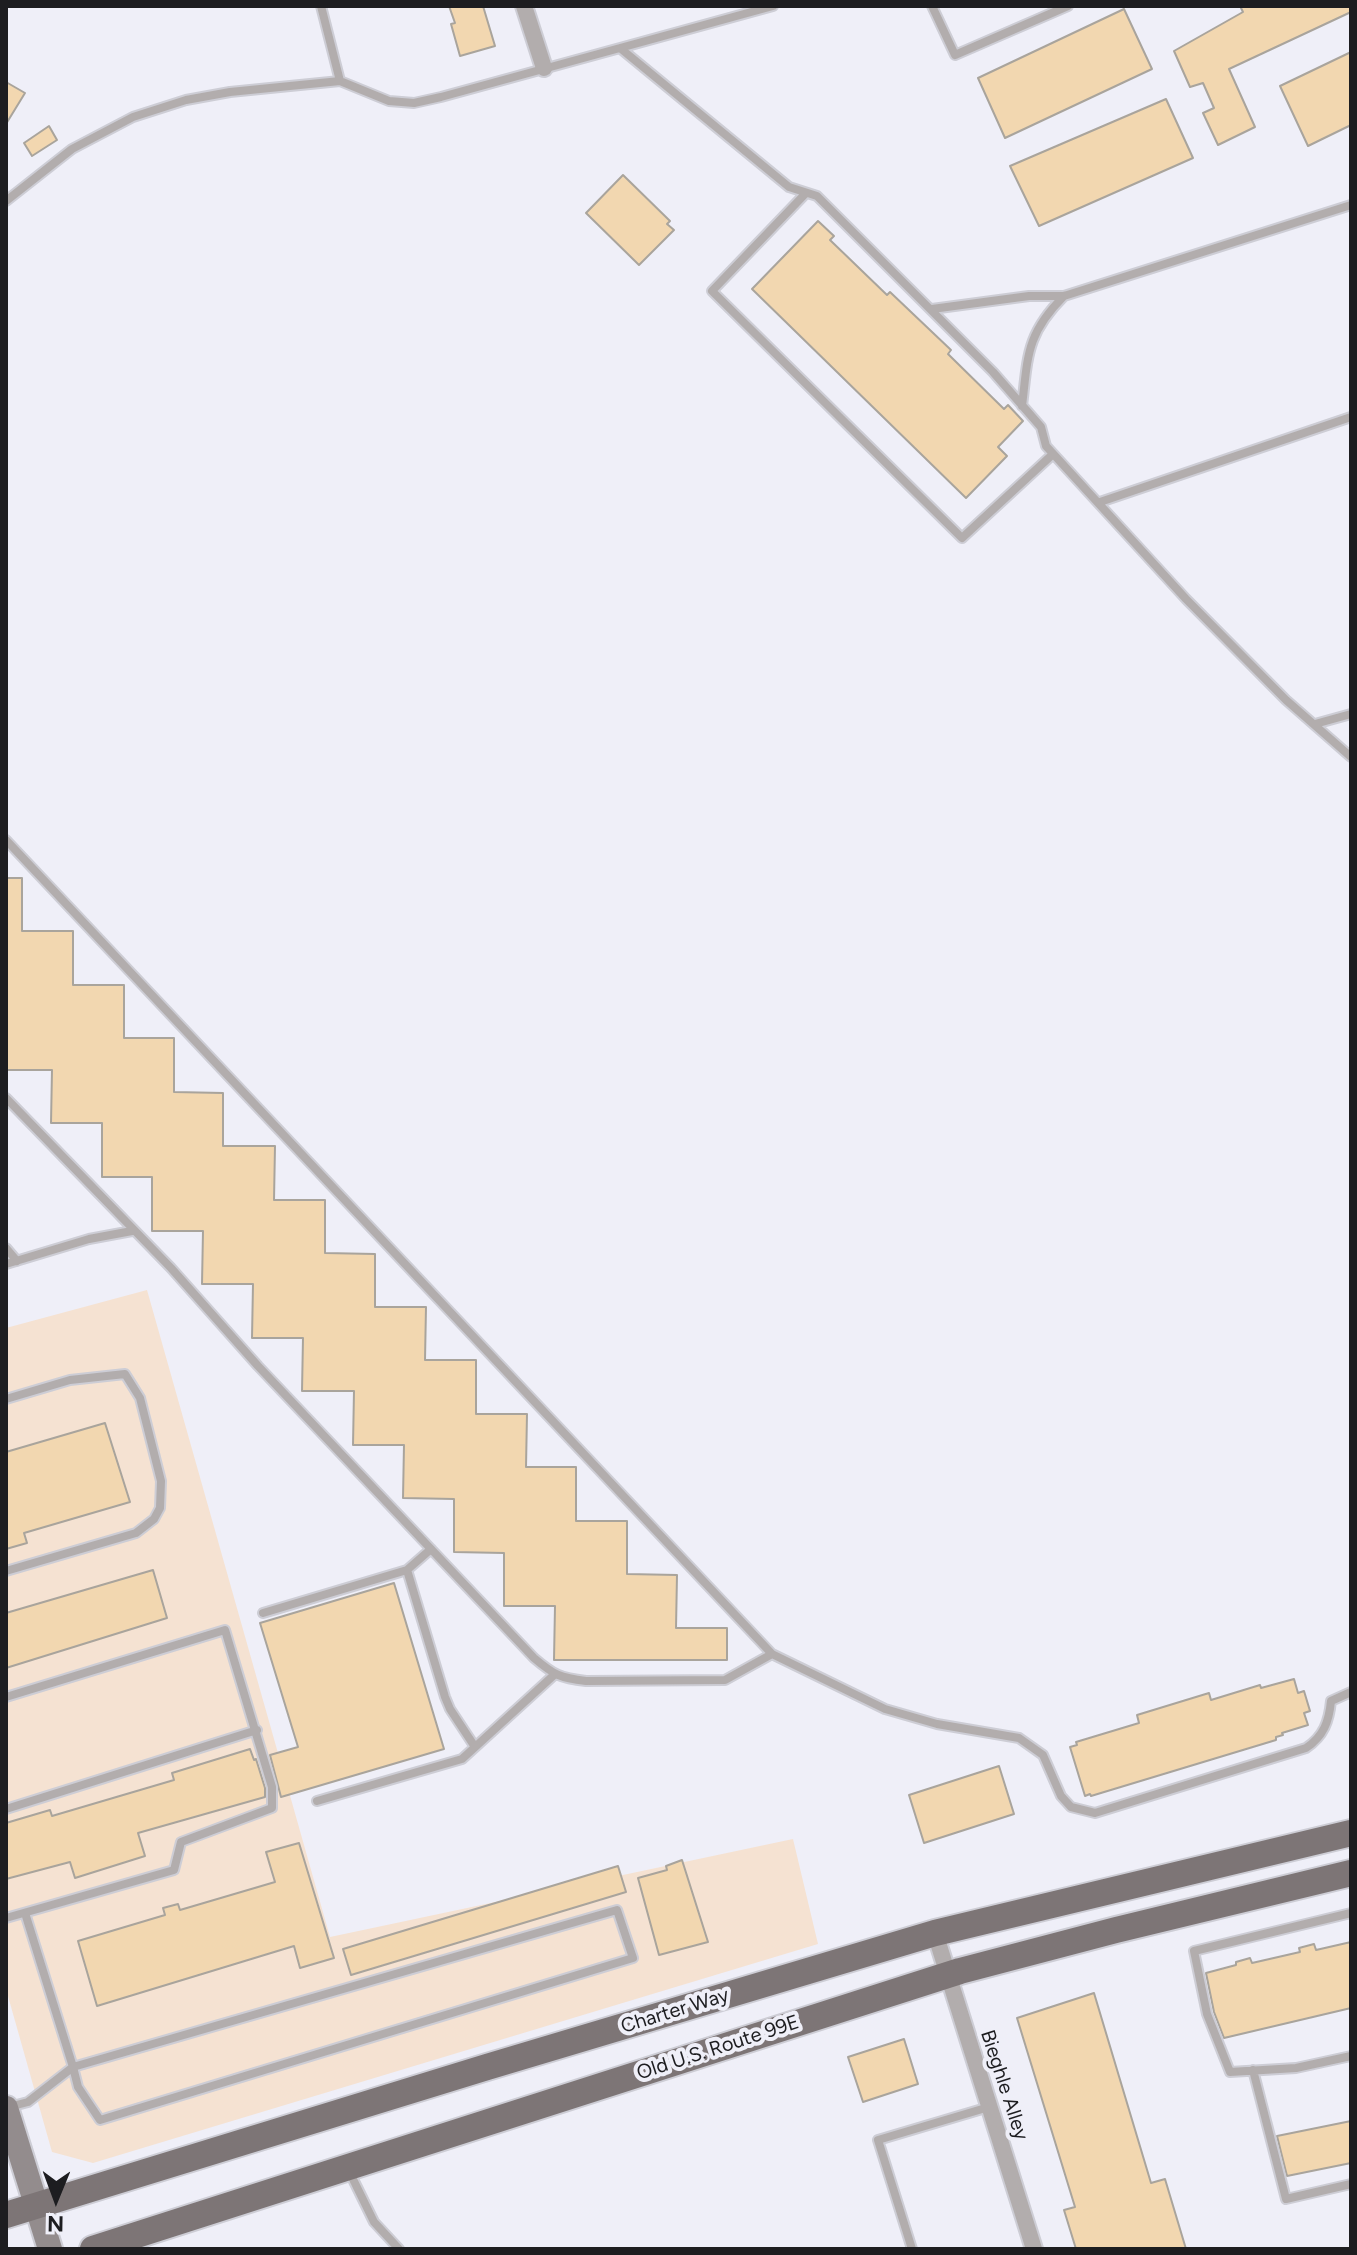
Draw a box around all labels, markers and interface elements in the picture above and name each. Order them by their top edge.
street label: Charter Way [618,1983,732,2039]
street label: Old U.S. Route 99E [634,2010,802,2086]
street label: Bieghle Alley [975,2027,1033,2143]
north arrow [16,2159,96,2239]
text: N [47,2210,64,2237]

